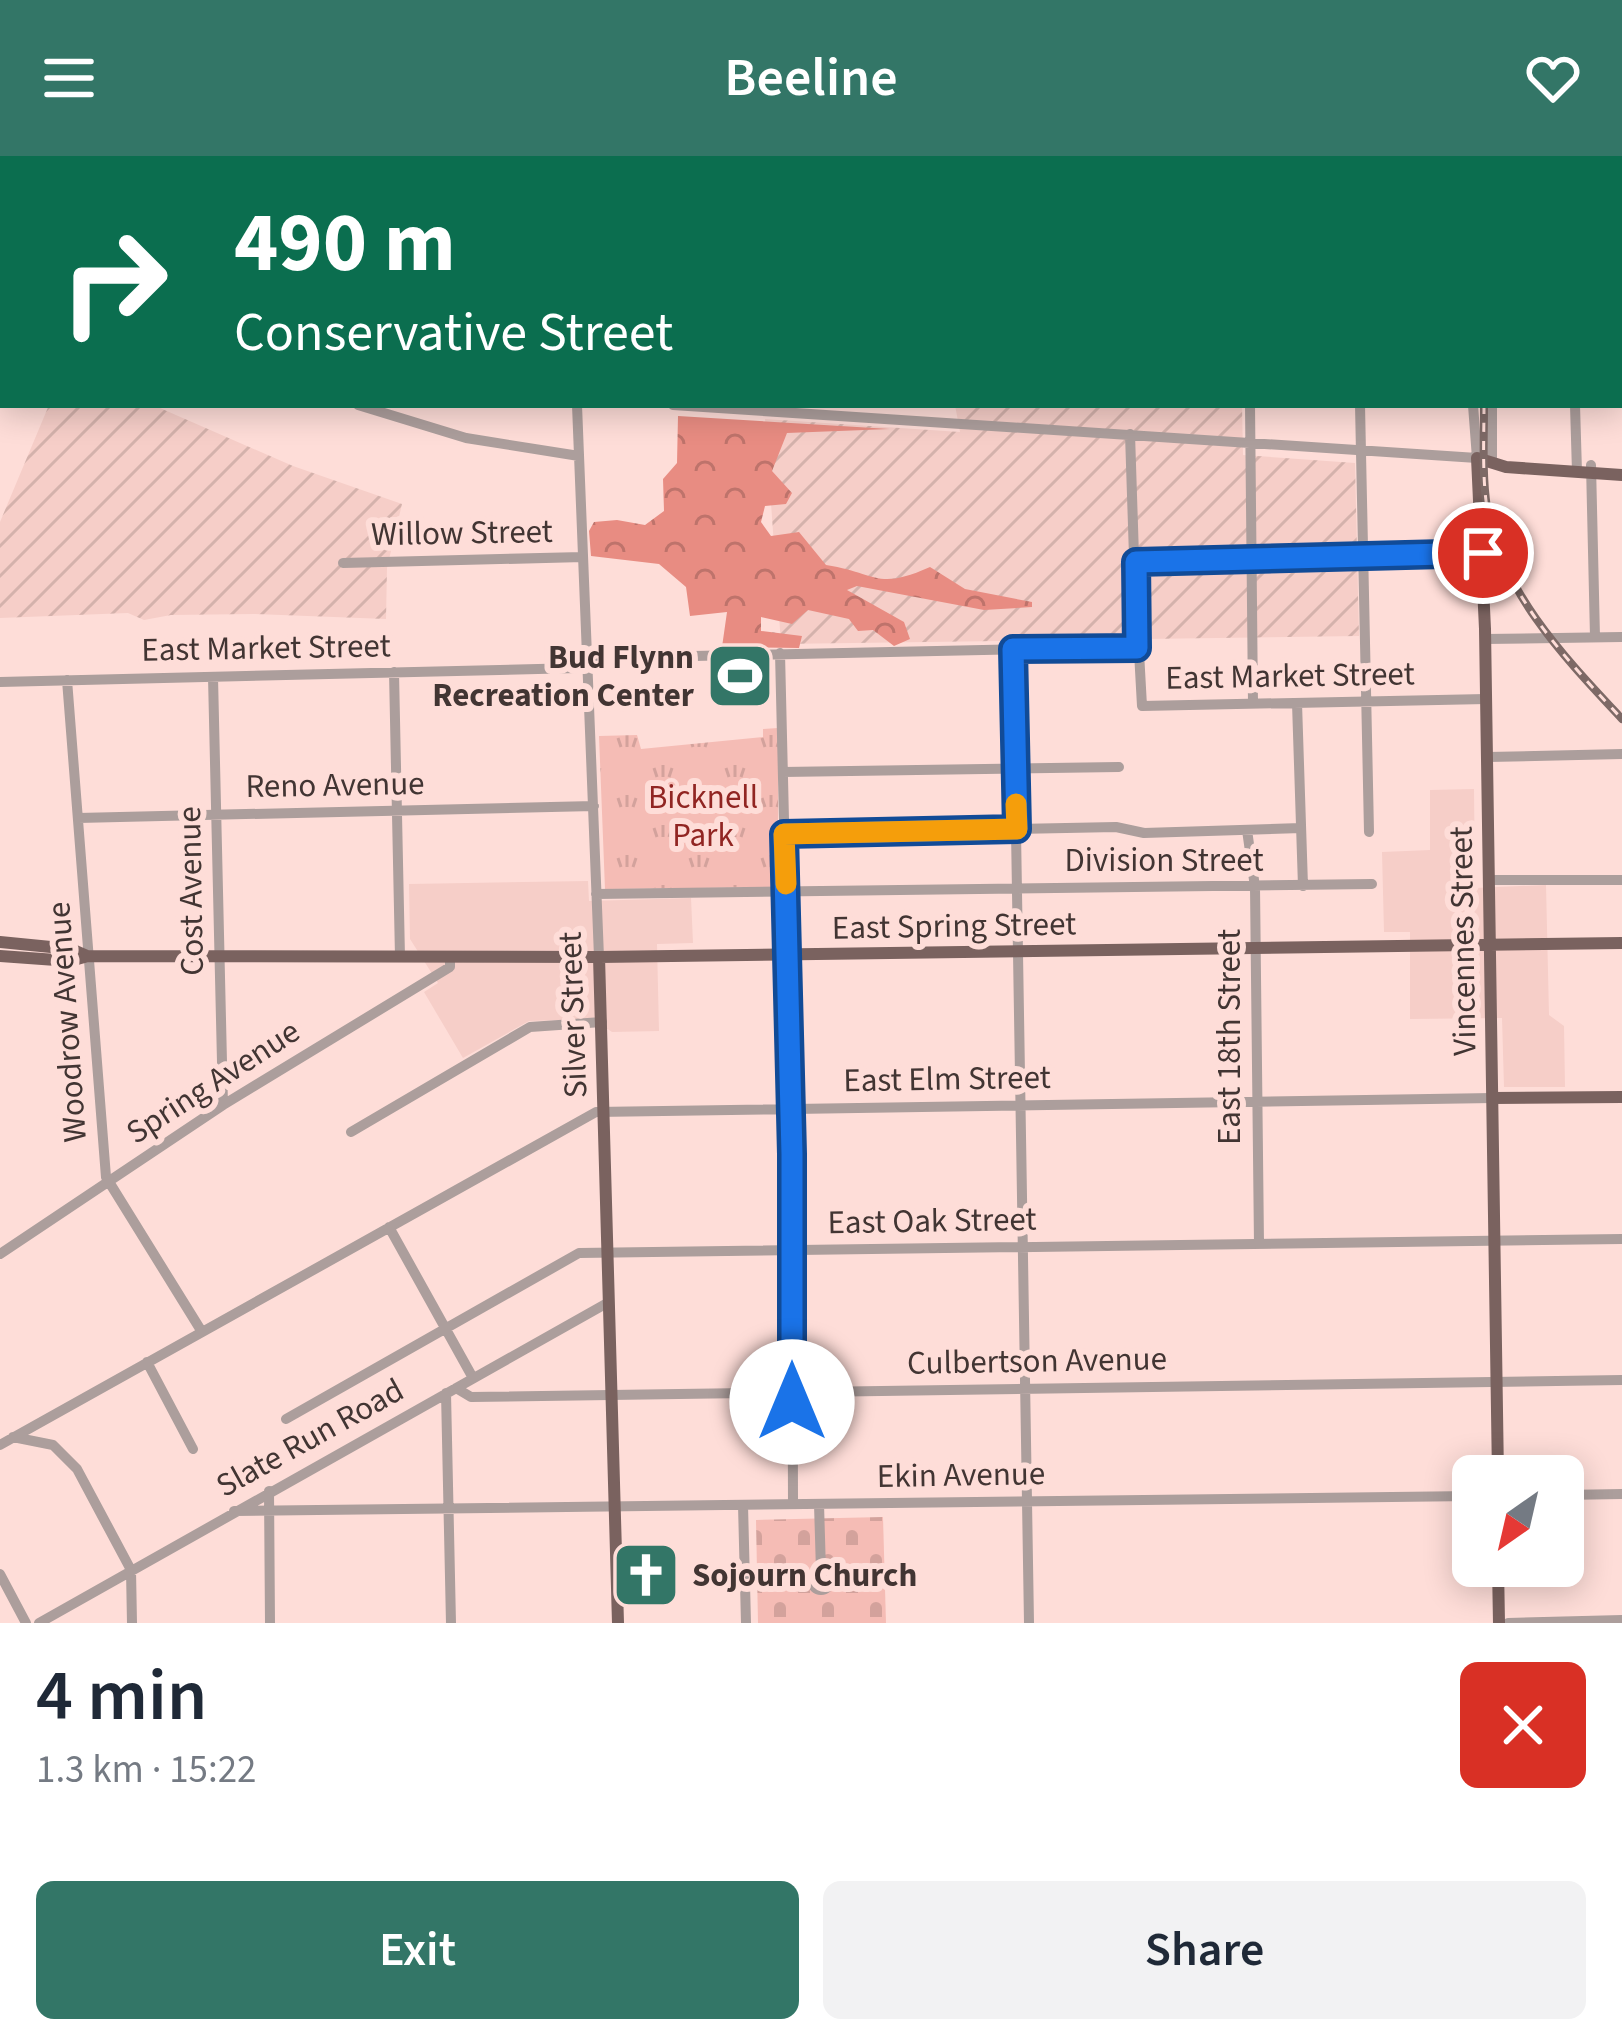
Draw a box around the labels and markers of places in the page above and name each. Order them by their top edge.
pin [1432,502,1534,604]
place label: Bud Flynn Recreation Center [432,634,695,719]
sports icon: Bud Flynn Recreation Center [705,641,775,711]
church icon: Sojourn Church [611,1540,681,1610]
place label: Sojourn Church [692,1552,917,1599]

